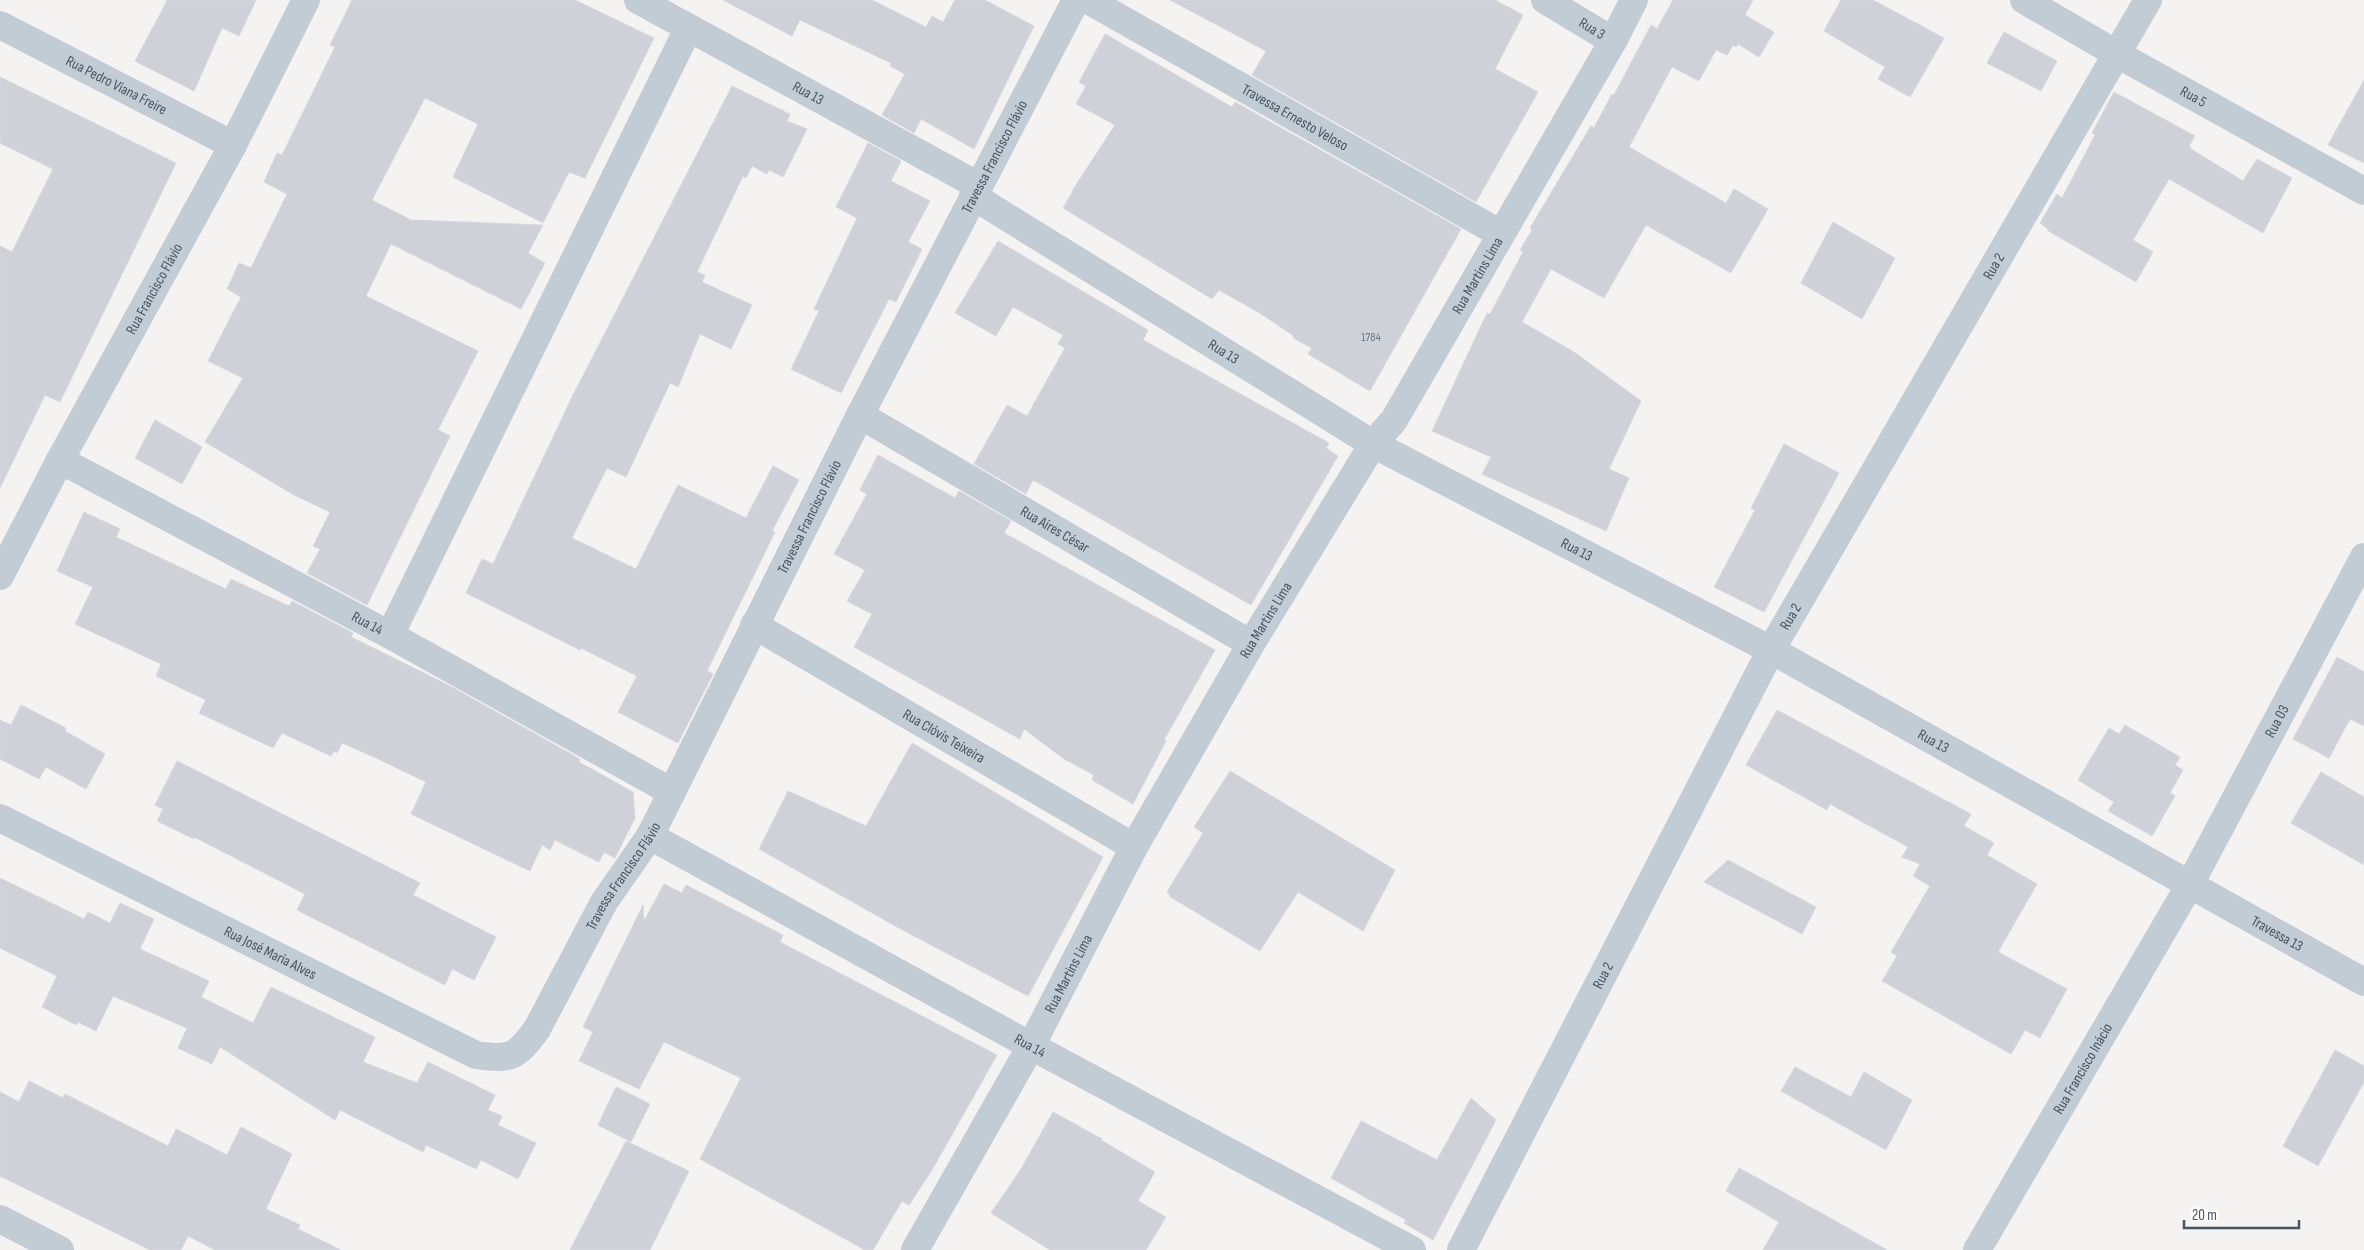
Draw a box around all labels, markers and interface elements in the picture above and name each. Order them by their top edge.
street label: Rua 3 [1575,13,1609,44]
street label: Rua Pedro Viana Freire [63,51,170,119]
street label: Rua 13 [789,77,827,109]
street label: Travessa Ernesto Veloso [1238,80,1352,155]
street label: Rua 5 [2177,81,2210,111]
street label: Travessa Francisco Flávio [957,97,1032,216]
street label: Rua Martins Lima [1448,233,1507,318]
street label: Rua Francisco Flávio [121,240,187,338]
street label: Rua 2 [1978,250,2009,283]
house number: 1784 [1361,330,1381,345]
street label: Rua 13 [1205,335,1243,368]
street label: Travessa Francisco Flávio [773,457,846,577]
street label: Rua Aires César [1017,502,1094,557]
street label: Rua 13 [1558,533,1596,565]
street label: Rua Martins Lima [1235,578,1296,662]
street label: Rua 2 [1775,600,1806,633]
street label: Rua 14 [348,607,386,639]
street label: Rua 03 [2260,701,2293,741]
street label: Rua Clóvis Teixeira [899,705,989,767]
street label: Rua 13 [1914,725,1952,757]
street label: Travessa Francisco Flávio [581,819,665,933]
street label: Travessa 13 [2248,911,2307,956]
street label: Rua José Maria Alves [221,922,320,984]
street label: Rua Martins Lima [1040,931,1097,1016]
street label: Rua 2 [1588,959,1618,992]
street label: Rua Francisco Inácio [2049,1020,2117,1118]
street label: Rua 14 [1011,1029,1049,1062]
scale bar [2184,1198,2299,1230]
text: 20 m [2192,1206,2217,1225]

